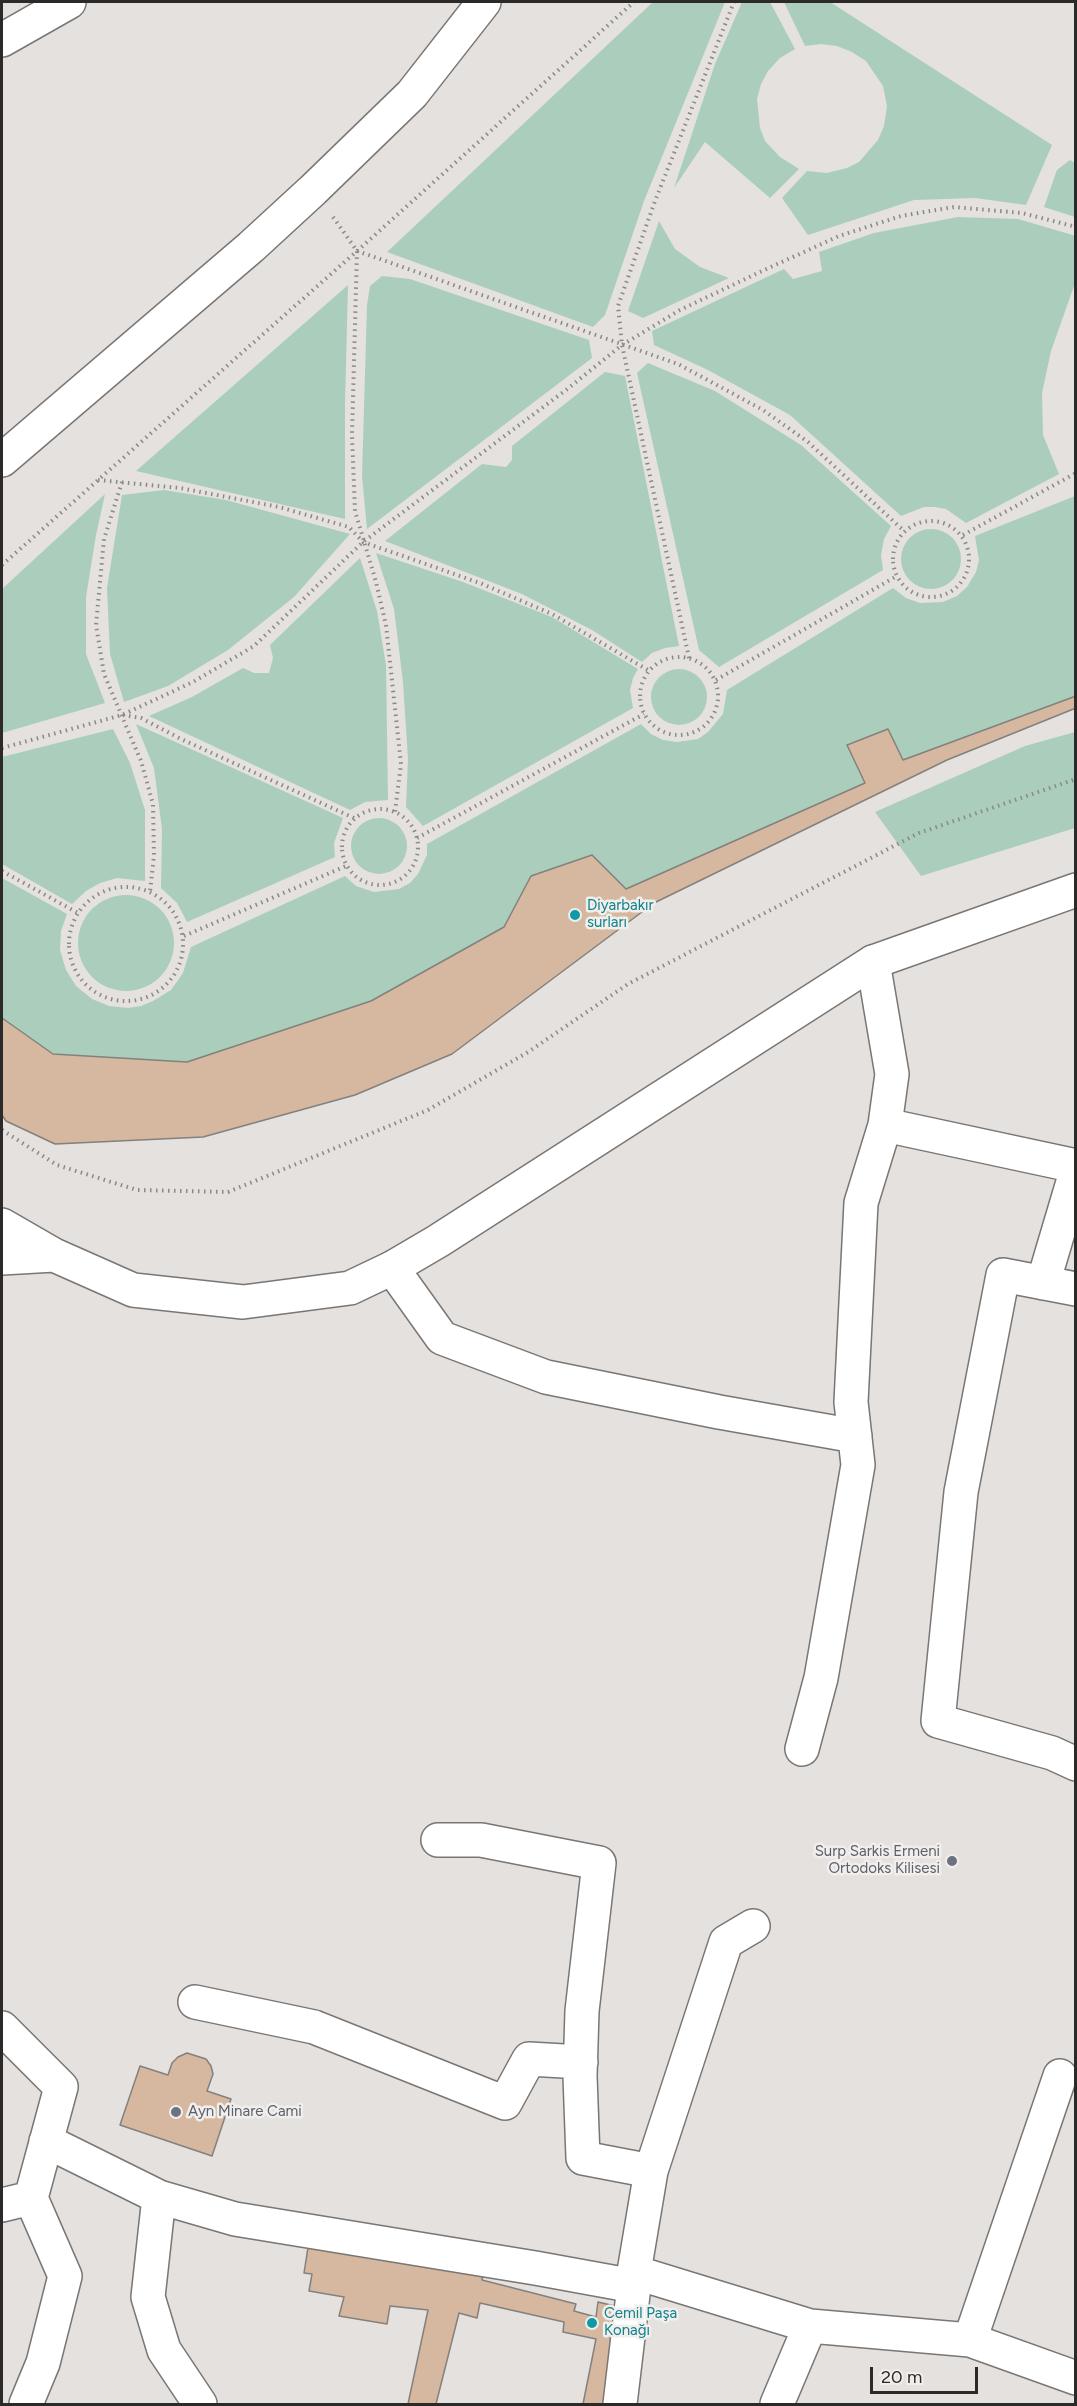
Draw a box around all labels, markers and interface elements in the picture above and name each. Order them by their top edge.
place label: Diyarbakır surları [587,897,653,932]
marker: Diyarbakır surları [568,908,582,922]
place label: Surp Sarkis Ermeni Ortodoks Kilisesi [815,1843,940,1878]
marker: Surp Sarkis Ermeni Ortodoks Kilisesi [945,1854,959,1868]
place label: Ayn Minare Cami [188,2103,302,2121]
marker: Ayn Minare Cami [169,2105,183,2119]
place label: Cemil Paşa Konağı [604,2305,677,2340]
marker: Cemil Paşa Konağı [585,2316,599,2330]
scale bar [873,2355,981,2393]
text: 20 m [881,2366,922,2388]

